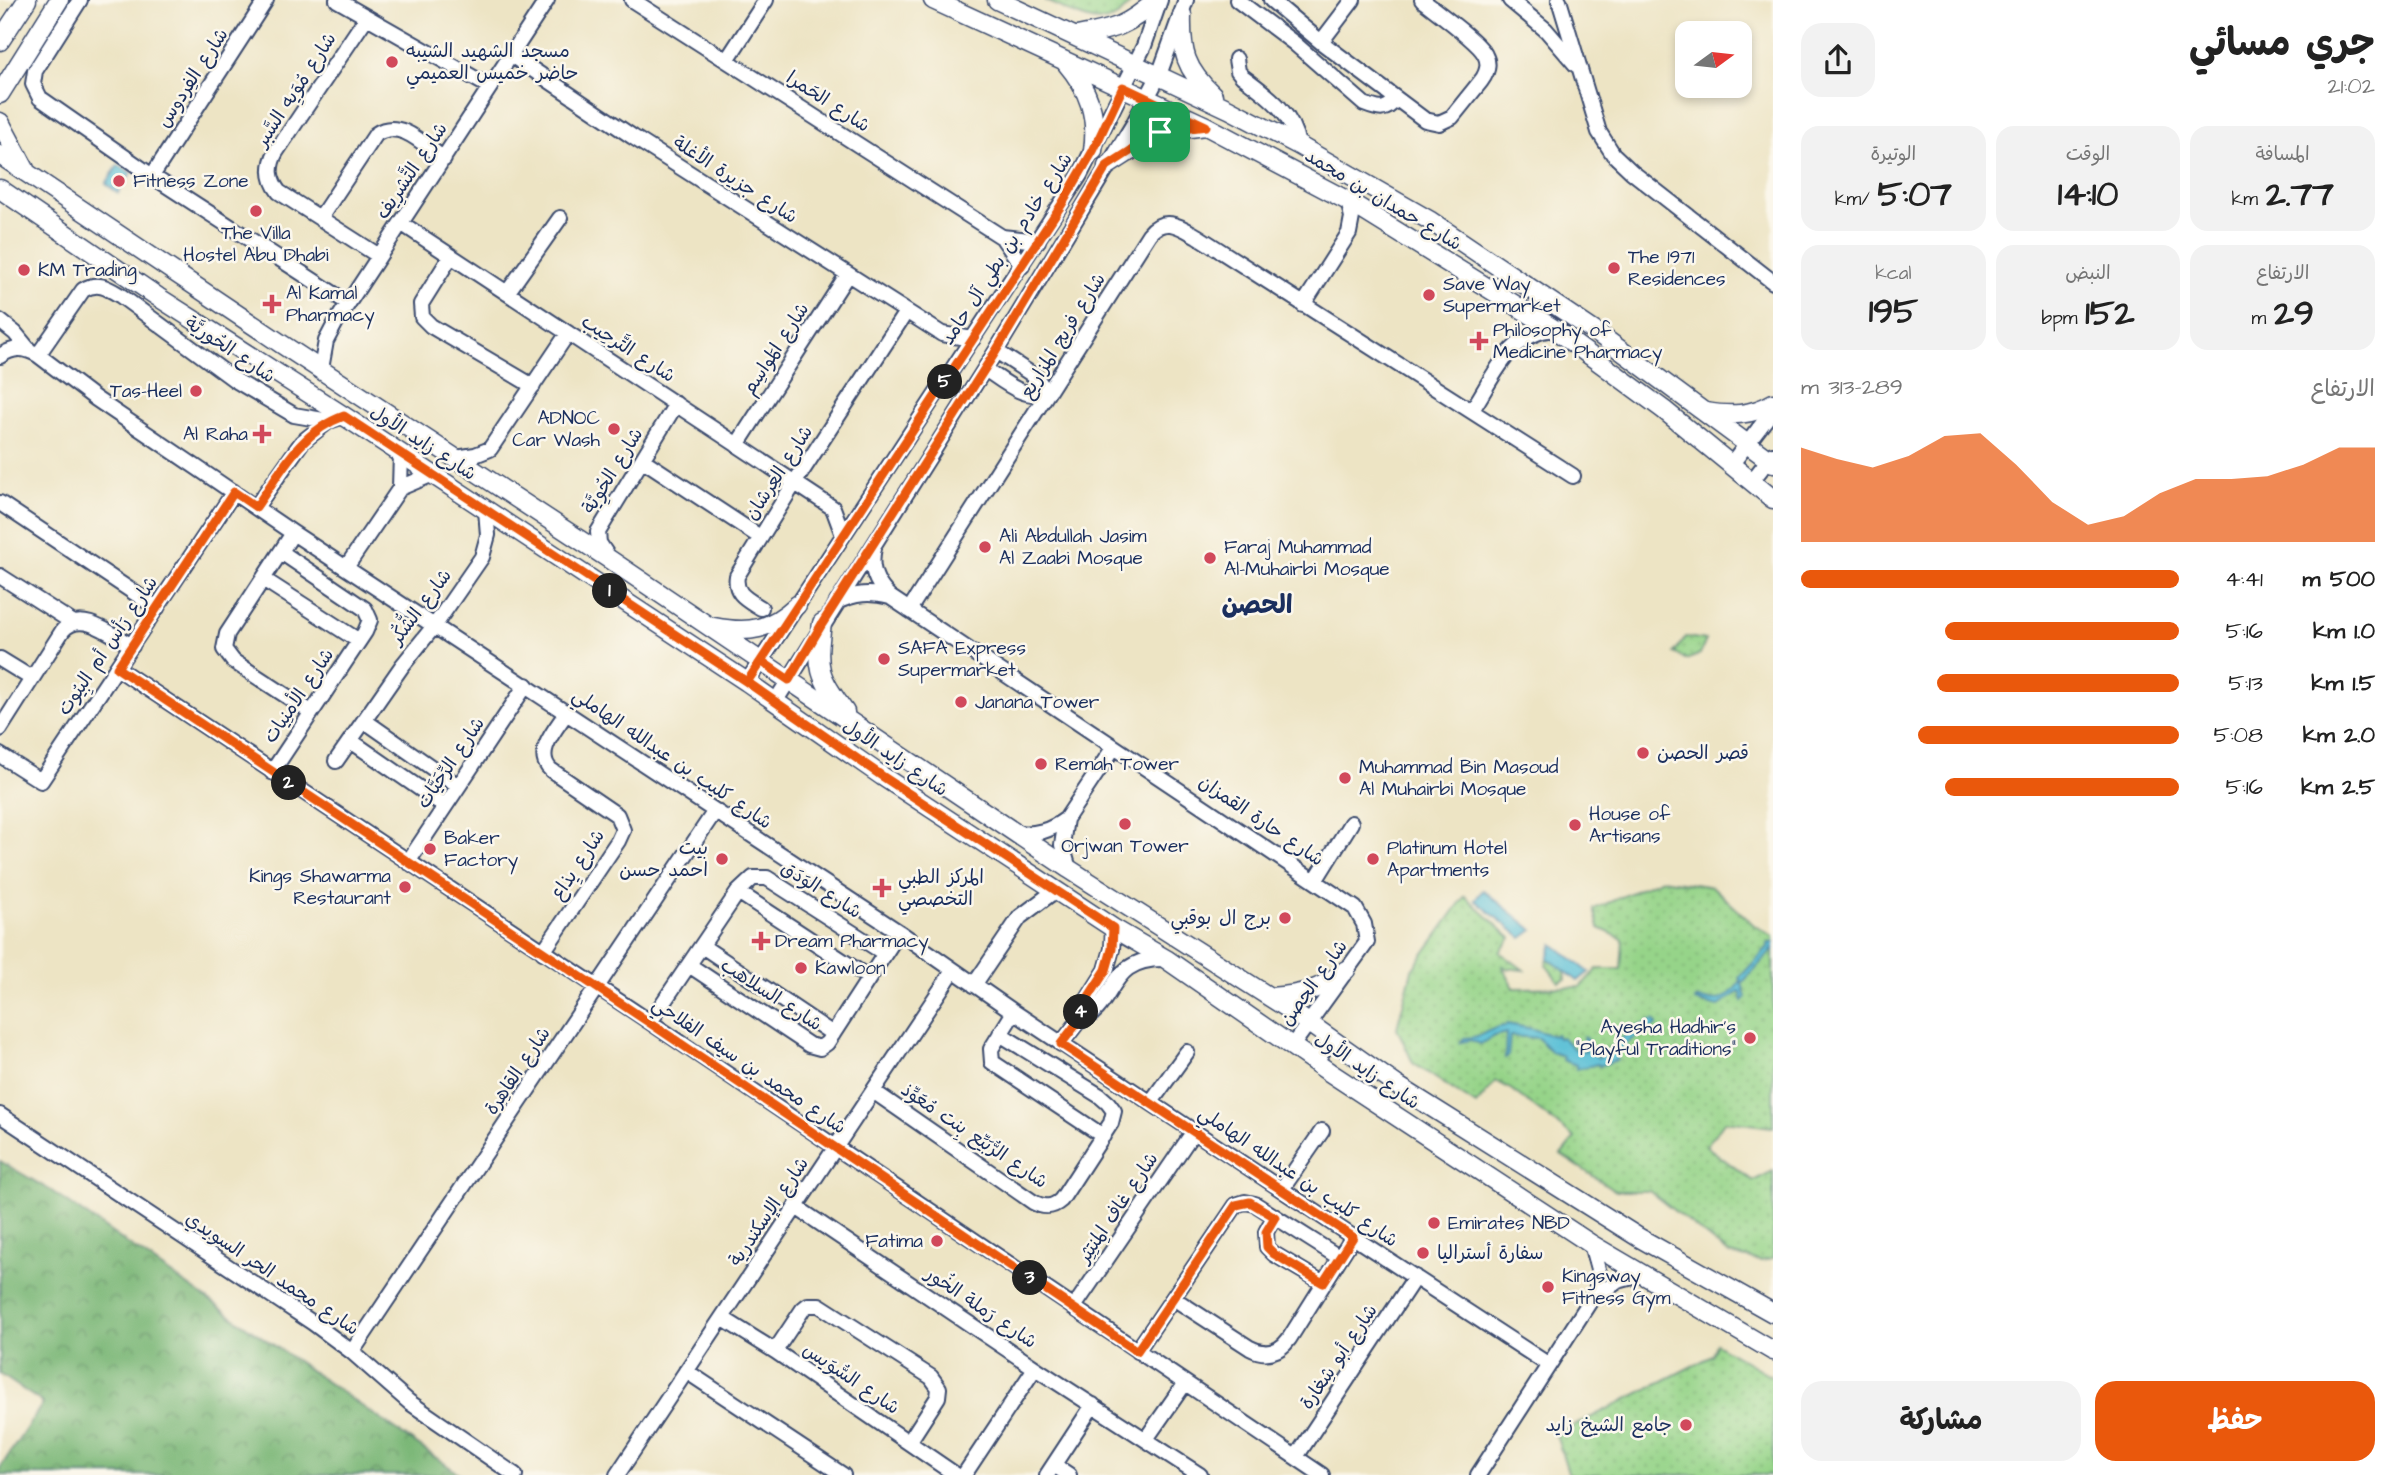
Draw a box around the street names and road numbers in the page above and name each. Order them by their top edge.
street label: شارع الفِردوس [151,23,235,133]
street label: شارع مُوَيِه السَّبر [248,27,345,155]
street label: شارع الحَمرا [781,65,875,139]
street label: شارع التَّشرِيف [369,117,455,225]
street label: شارع جزيرة الأغلة [667,129,803,231]
street label: شارع حمدان بن محمد [1299,142,1467,258]
street label: شارع خادم بن بطي آل حامد [935,148,1081,351]
street label: شارع فريج المزاريع [1013,268,1113,404]
street label: شارع المَواسِم [736,297,816,401]
street label: شارع التَّرحِيب [576,308,681,390]
street label: شارع الحُوريَّة [179,310,281,390]
street label: شارع زايد الأول [365,398,481,488]
street label: شارع العِرشان [738,420,820,526]
street label: شارع الحُوِيَّة [576,423,652,520]
street label: شارع الشُّكُر [380,561,458,652]
street label: شارع رَأس أم البِيُوت [51,571,166,722]
street label: شارع الأمنِيات [257,643,341,749]
street label: شارع كليب بن عبدالله الهاملي [566,682,777,838]
street label: شارع الرِّحَيَّات [410,712,492,814]
street label: شارع زايد الأول [837,713,953,803]
street label: شارع حارة القمزان [1193,769,1329,873]
street label: شارع يِذاع [544,824,613,907]
street label: شارع الوَدَق [775,855,867,925]
street label: شارع الحِصن [1274,934,1354,1032]
street label: شارع السلاهب [715,952,827,1038]
street label: شارع محمد بن سيف الفلاحي [645,991,851,1143]
street label: شارع القاهِرة [479,1022,557,1120]
street label: شارع زايد الأول [1309,1026,1425,1116]
street label: شارع الرُّبَيِّع بِنت مُعَوِّذ [894,1077,1053,1197]
street label: شارع كليب بن عبدالله الهاملي [1192,1100,1403,1256]
street label: شارع غاف المِنتِثِر [1070,1147,1165,1270]
street label: شارع الإسكندرية [722,1152,816,1272]
street label: شارع محمد الحر السويدي [180,1206,364,1342]
street label: شارع رَملة الخُور [918,1259,1043,1355]
street label: شارع أبو شِغارة [1294,1299,1384,1415]
street label: شارع السُّوَيس [797,1337,905,1421]

